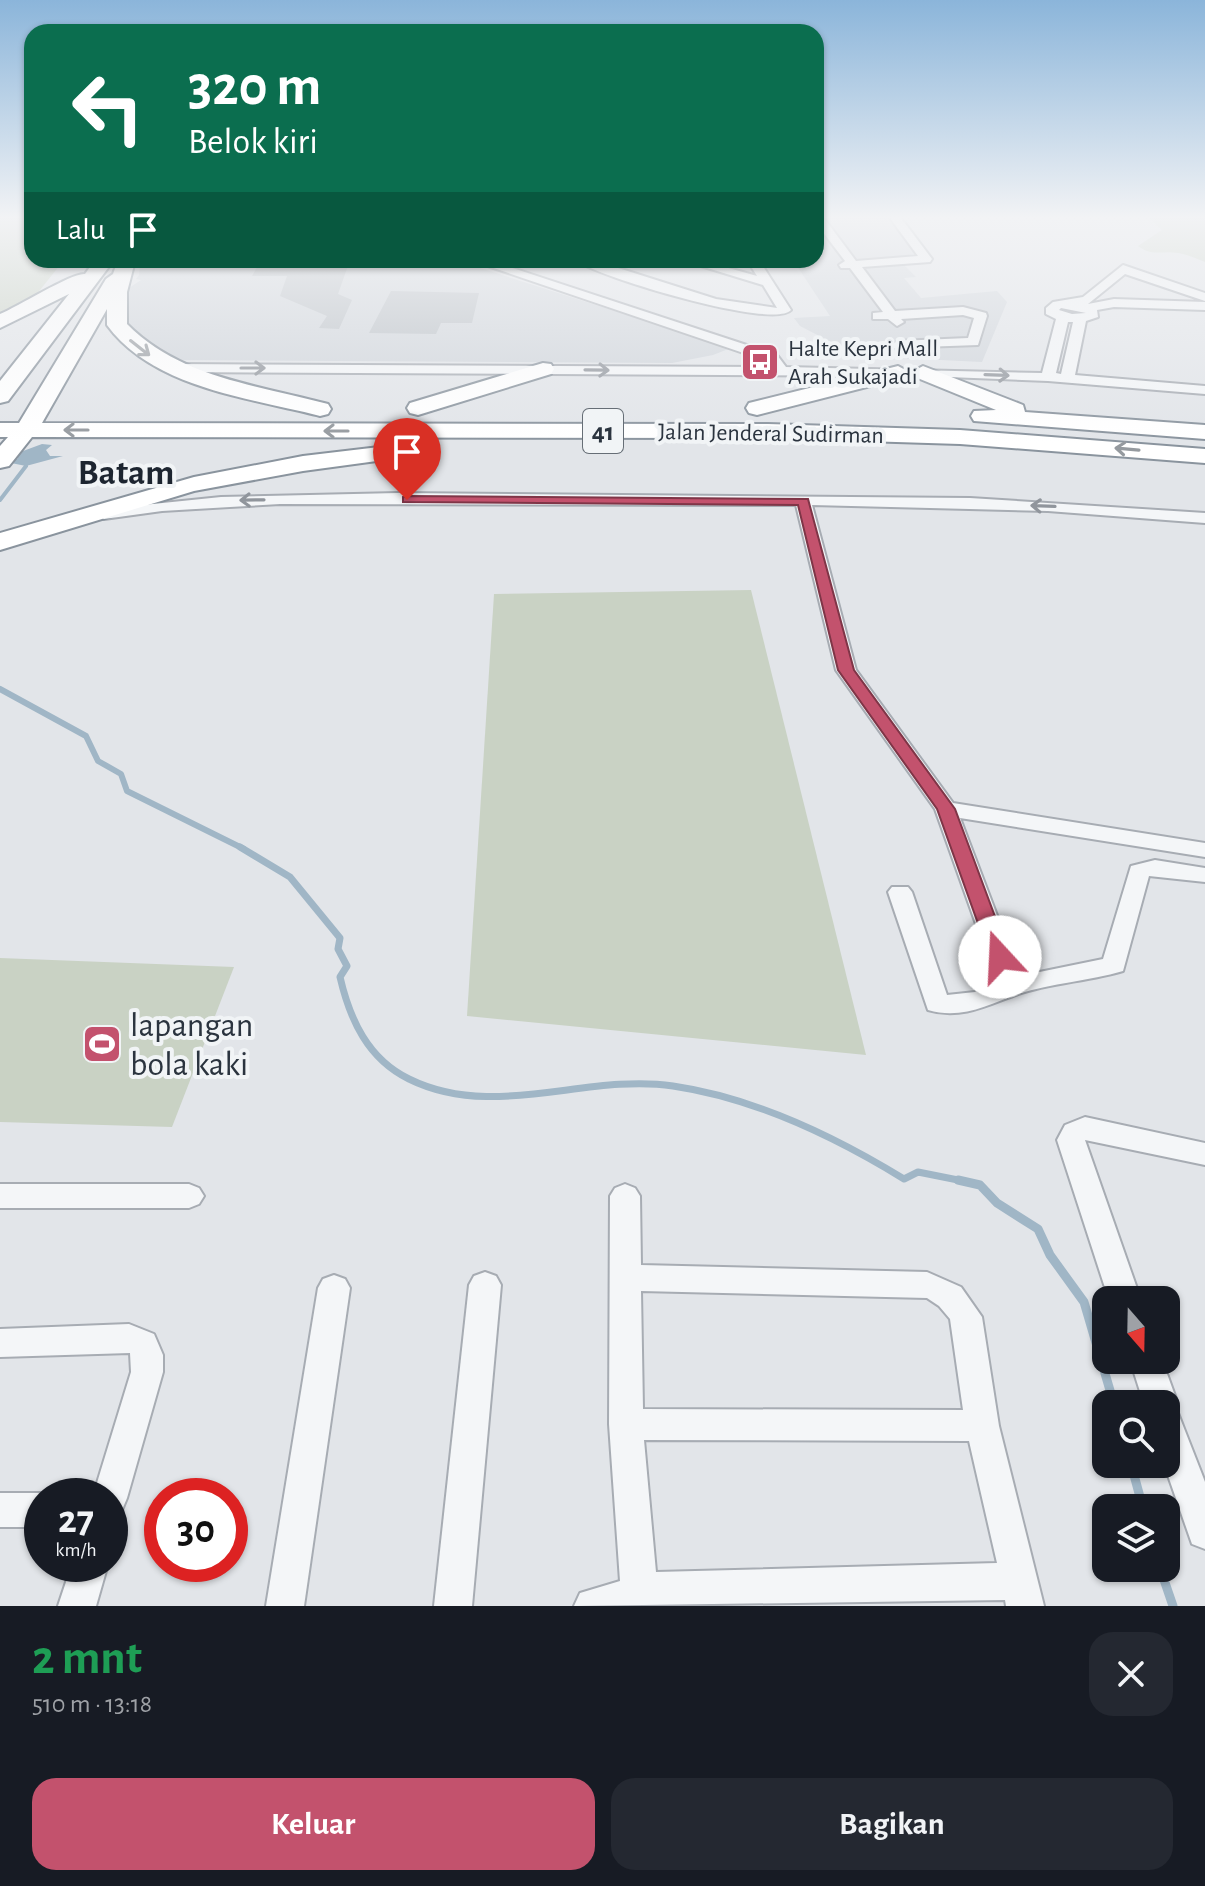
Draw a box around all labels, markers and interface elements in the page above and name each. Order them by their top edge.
icon: left [56,56,160,160]
text: 320 m [188,59,321,115]
text: Belok kiri [188,124,318,160]
icon: arrive [121,208,165,252]
text: Lalu [56,215,105,245]
place label: Halte Kepri Mall Arah Sukajadi [788,337,938,389]
one-way arrow [129,339,150,356]
bus stop icon: Halte Kepri Mall Arah Sukajadi [739,341,781,383]
one-way arrow [239,360,266,376]
one-way arrow [583,362,610,378]
one-way arrow [983,368,1010,383]
road number: 41 [583,409,623,453]
pin [373,418,441,500]
street label: Jalan Jenderal Sudirman [658,420,884,448]
one-way arrow [63,422,90,438]
one-way arrow [323,423,350,439]
icon: arrive [385,430,429,474]
one-way arrow [1114,441,1141,456]
district label: Batam [78,455,174,491]
one-way arrow [239,492,266,508]
one-way arrow [1030,499,1057,514]
position arrow [958,915,1042,999]
place label: lapangan bola kaki [130,1009,253,1082]
sports icon: lapangan bola kaki [81,1023,123,1065]
north arrow [1092,1286,1180,1374]
map controls [1092,1286,1180,1582]
button: search [1092,1390,1180,1478]
speed limit sign: 30 [144,1478,248,1582]
button: layers [1092,1494,1180,1582]
text: 27 [58,1500,94,1540]
text: km/h [55,1540,97,1560]
button: close [1089,1632,1173,1716]
text: 2 mnt [32,1635,142,1683]
text: 510 m · 13:18 [32,1691,152,1717]
button: Keluar [32,1778,595,1870]
button: Bagikan [611,1778,1173,1870]

